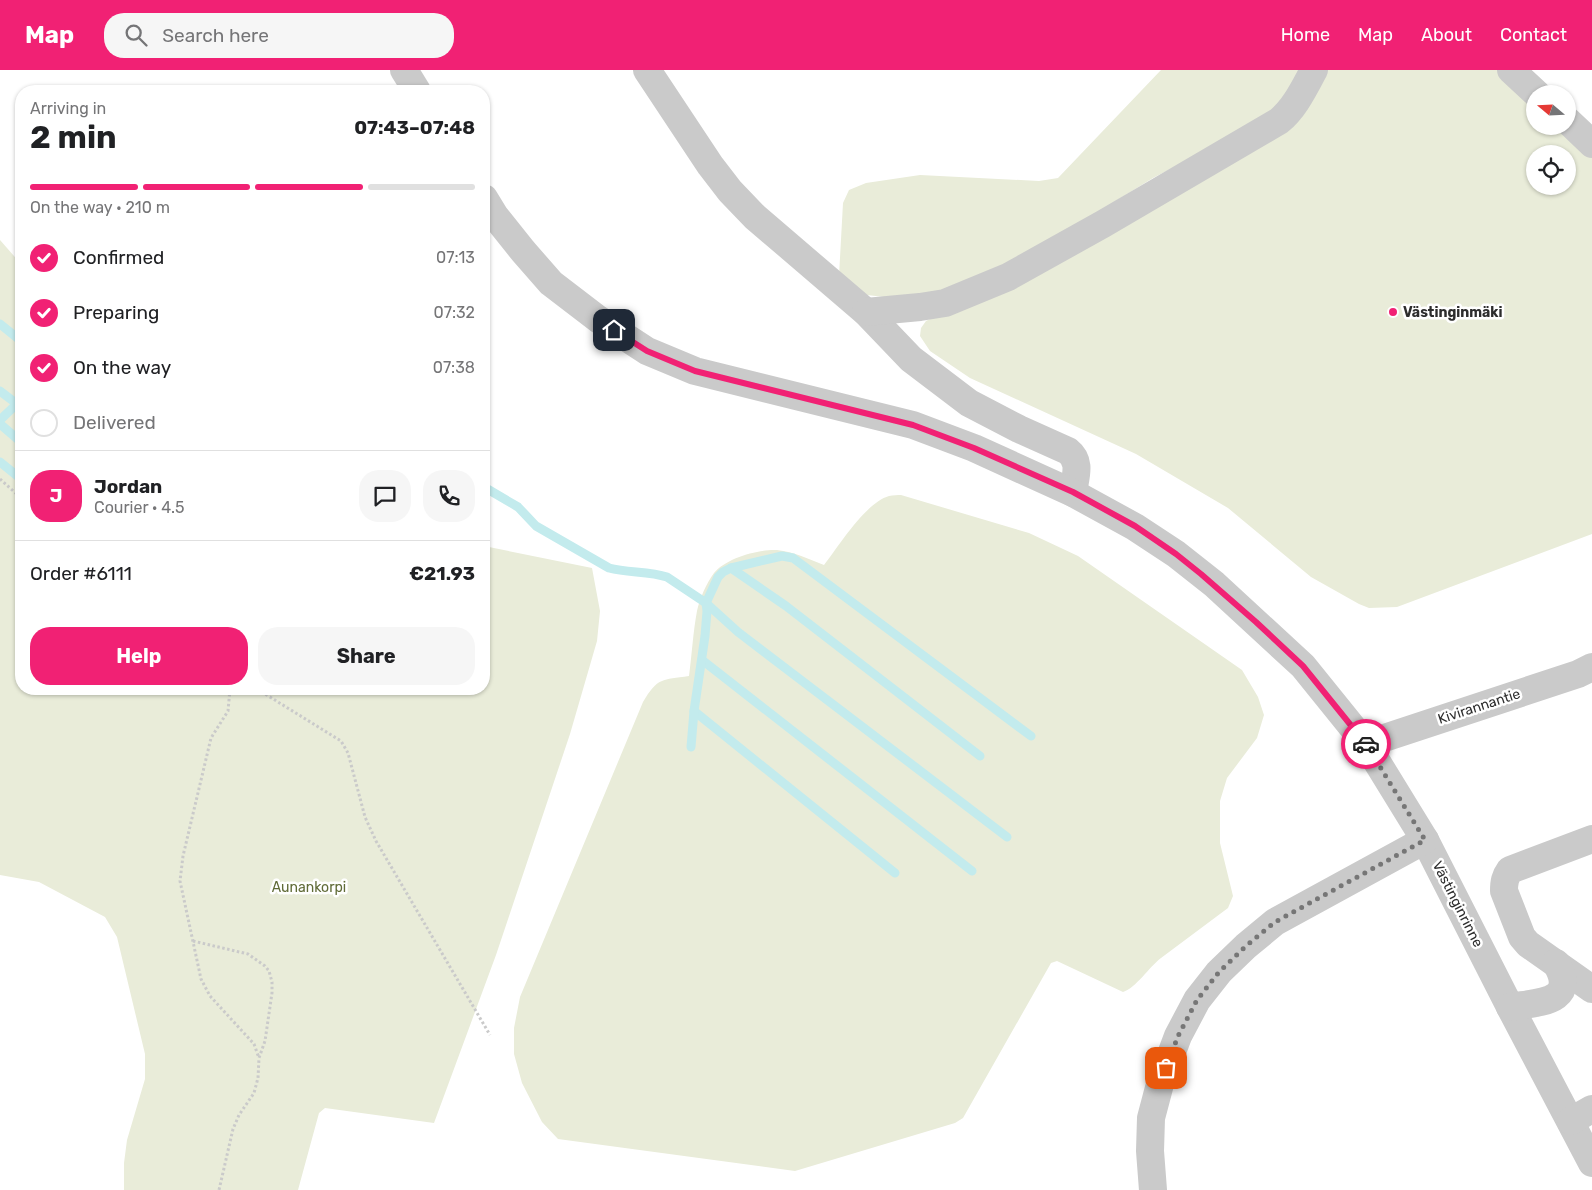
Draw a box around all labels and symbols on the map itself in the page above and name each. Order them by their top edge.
north arrow [1526,85,1576,135]
place label: Västinginmäki [1403,304,1503,321]
marker: Västinginmäki [1387,306,1399,318]
pin [593,309,635,351]
street label: Kivirannantie [1436,685,1523,728]
courier [1341,719,1391,769]
street label: Västinginrinne [1429,858,1487,950]
park label: Aunankorpi [272,879,346,896]
pin [1145,1047,1187,1089]

